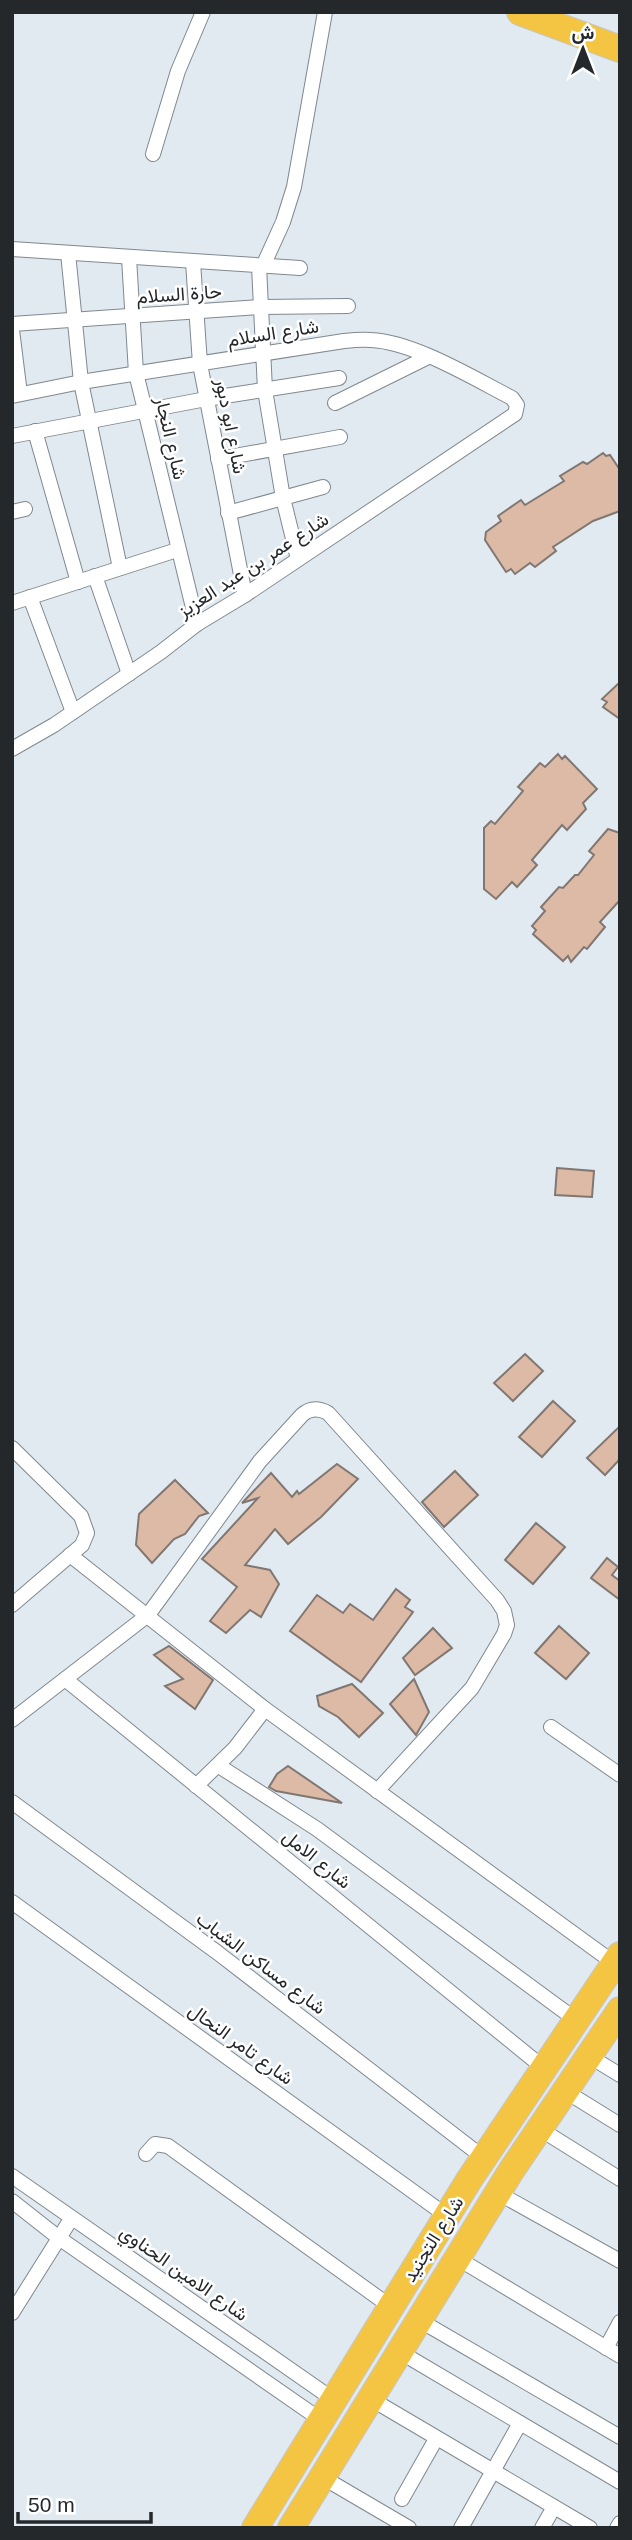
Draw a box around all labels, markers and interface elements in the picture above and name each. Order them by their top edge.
north arrow [548,14,618,84]
text: ش [572,22,595,44]
street label: حارة السلام [136,281,223,309]
street label: شارع السلام [226,315,320,353]
street label: شارع ابو دبور [209,375,251,476]
street label: شارع النجار [149,394,191,482]
street label: شارع عمر بن عبد العزيز [173,508,333,624]
street label: شارع الامل [277,1825,355,1894]
street label: شارع مساكن الشباب [191,1908,330,2020]
street label: شارع تامر النحال [184,1999,297,2091]
street label: شارع التجنيد [399,2192,469,2287]
street label: شارع الامين الحناوي [113,2221,252,2329]
scale bar [18,2480,150,2524]
text: 50 m [28,2493,75,2516]

